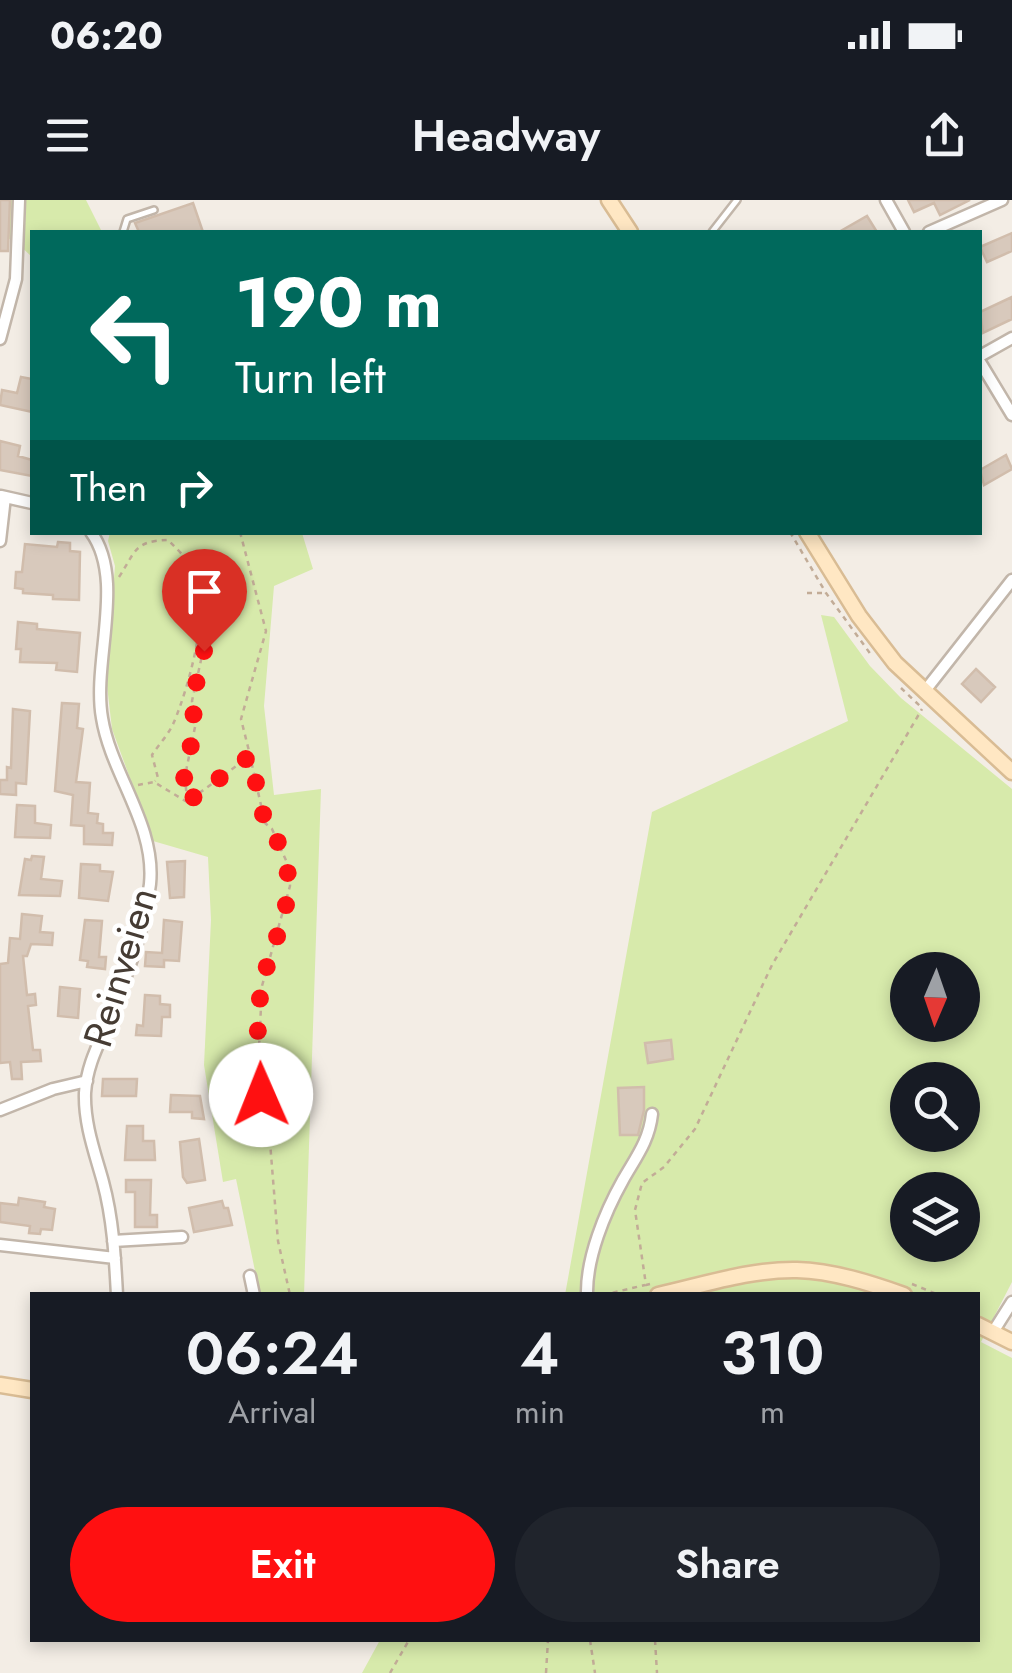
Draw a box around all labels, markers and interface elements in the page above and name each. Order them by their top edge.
text: 06:20 [50,8,163,63]
text: Headway [412,103,600,168]
icon: menu [40,108,95,163]
icon: share [917,108,972,163]
text: 190 m [235,252,442,353]
icon: left [70,270,200,400]
text: Turn left [235,345,386,410]
text: Then [70,460,147,515]
icon: right [167,460,222,515]
pin [162,549,247,652]
icon: arrive [177,564,232,619]
street label: Reinveien [68,880,172,1054]
north arrow [890,952,980,1042]
map controls [890,952,980,1262]
position arrow [209,1043,313,1147]
button: search [890,1062,980,1152]
button: layers [890,1172,980,1262]
text: 06:24 [186,1310,359,1397]
text: 4 [520,1310,560,1397]
text: 310 [720,1310,824,1397]
text: Arrival [228,1389,316,1435]
text: min [515,1389,565,1435]
text: m [760,1389,785,1435]
button: Exit [70,1507,495,1622]
button: Share [515,1507,940,1622]

